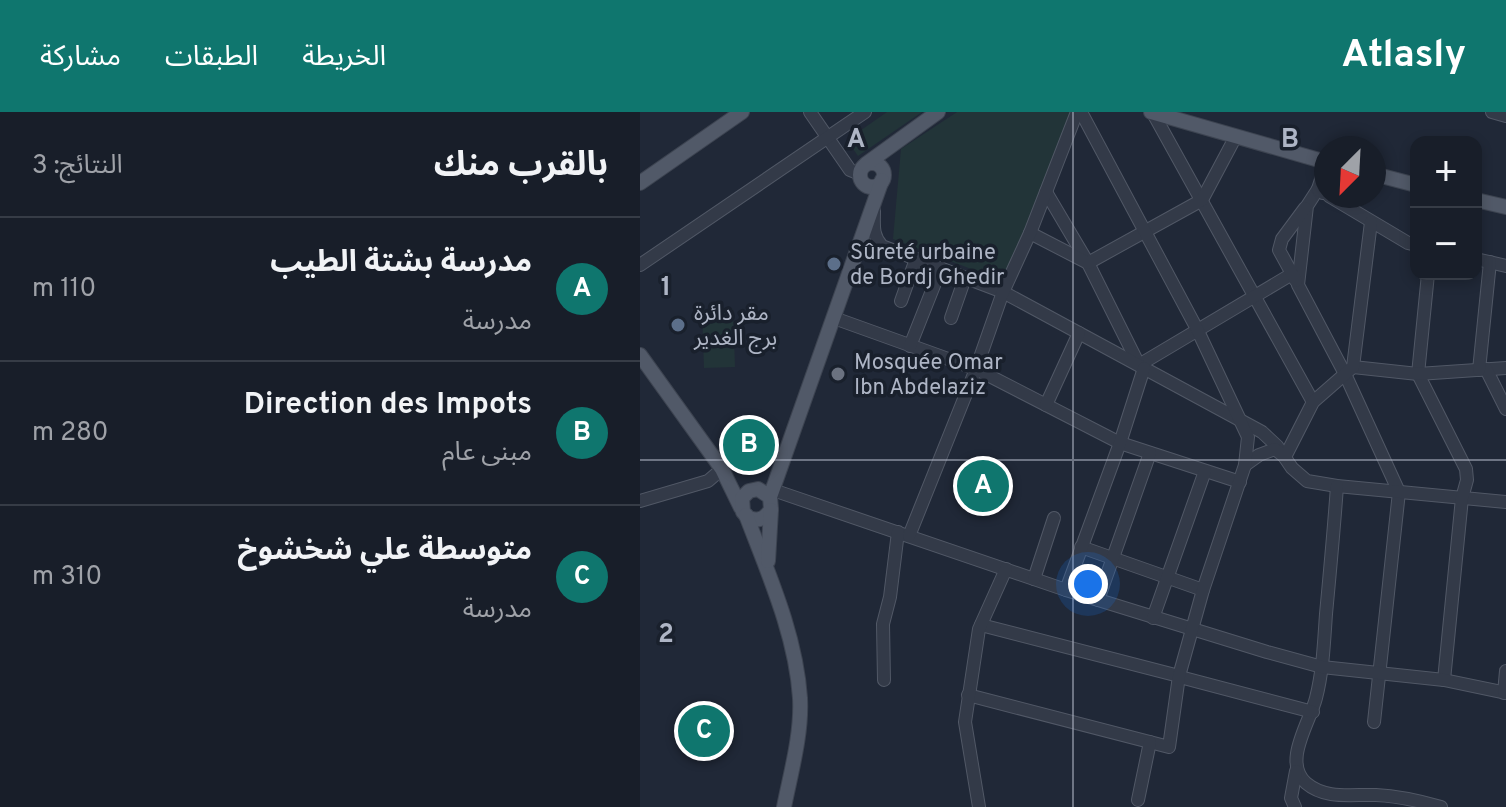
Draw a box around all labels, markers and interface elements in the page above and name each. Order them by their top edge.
text: Atlasly [1342,32,1466,81]
text: مشاركة [40,40,121,76]
text: الطبقات [165,40,258,76]
text: الخريطة [302,40,386,76]
text: A [847,124,865,157]
text: B [1281,124,1299,157]
north arrow [1314,136,1386,208]
map controls [1410,136,1482,280]
button: + [1410,136,1482,208]
text: بالقرب منك [434,145,608,188]
text: النتائج: 3 [32,150,123,183]
button: − [1410,208,1482,280]
place label: Sûreté urbaine de Bordj Ghedir [850,240,1005,292]
text: مدرسة بشتة الطيب [270,245,532,282]
marker: Sûreté urbaine de Bordj Ghedir [825,255,843,273]
text: 1 [661,272,671,305]
text: 110 m [32,273,96,306]
text: A [573,273,591,306]
place label: مقر دائرة برج الغدير [693,301,777,354]
text: مدرسة [463,306,532,339]
marker: مقر دائرة برج الغدير [669,316,687,334]
place label: Mosquée Omar Ibn Abdelaziz [854,350,1003,402]
marker: Mosquée Omar Ibn Abdelaziz [829,365,847,383]
text: Direction des Impots [244,387,532,424]
pin: B [723,415,775,475]
text: 280 m [32,417,108,450]
text: B [573,417,591,450]
text: مبنى عام [442,437,532,470]
pin: A [957,456,1009,516]
text: متوسطة علي شخشوخ [237,533,532,570]
text: 310 m [32,561,102,594]
text: C [574,561,590,594]
your location [1068,564,1108,604]
text: مدرسة [463,594,532,627]
text: 2 [658,619,674,652]
pin: C [678,701,730,761]

